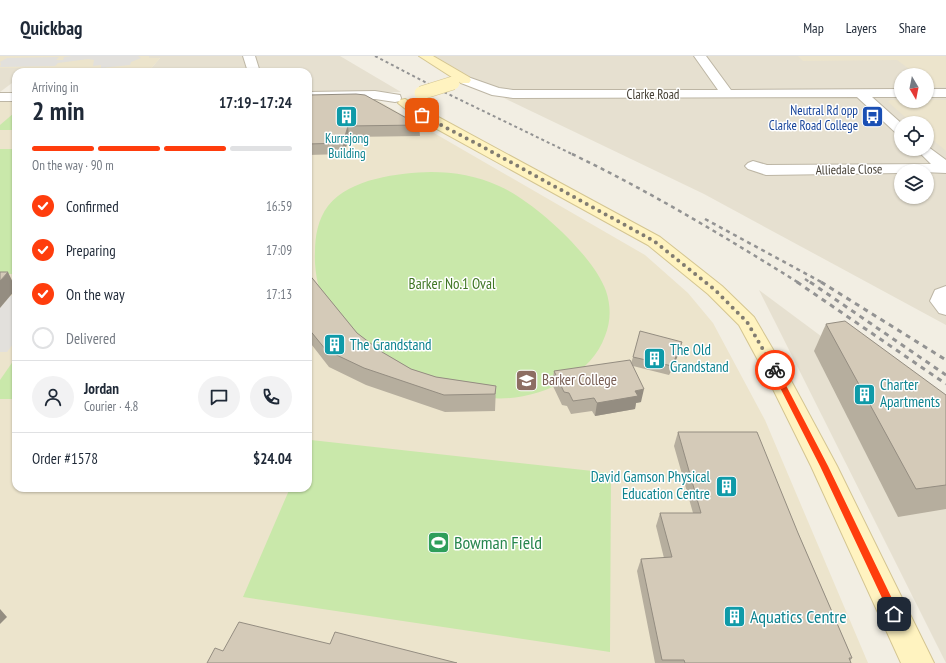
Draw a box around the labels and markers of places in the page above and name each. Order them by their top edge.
pin [405,98,439,132]
place label: Neutral Rd opp Clarke Road College [769,102,858,134]
building icon: Kurrajong Building [334,103,360,129]
bus stop icon: Neutral Rd opp Clarke Road College [860,104,886,130]
place label: Kurrajong Building [325,130,369,162]
building icon: The Grandstand [321,332,347,358]
place label: The Grandstand [350,335,432,354]
place label: The Old Grandstand [670,340,729,376]
building icon: The Old Grandstand [642,346,668,372]
school or university icon: Barker College [513,367,539,393]
place label: Barker College [542,370,617,389]
place label: Charter Apartments [880,375,940,411]
building icon: Charter Apartments [851,381,877,407]
place label: David Gamson Physical Education Centre [591,467,710,503]
building icon: David Gamson Physical Education Centre [713,473,739,499]
sports icon: Bowman Field [425,530,451,556]
place label: Bowman Field [454,531,542,554]
pin [877,597,911,631]
building icon: Aquatics Centre [721,604,747,630]
place label: Aquatics Centre [750,605,847,628]

